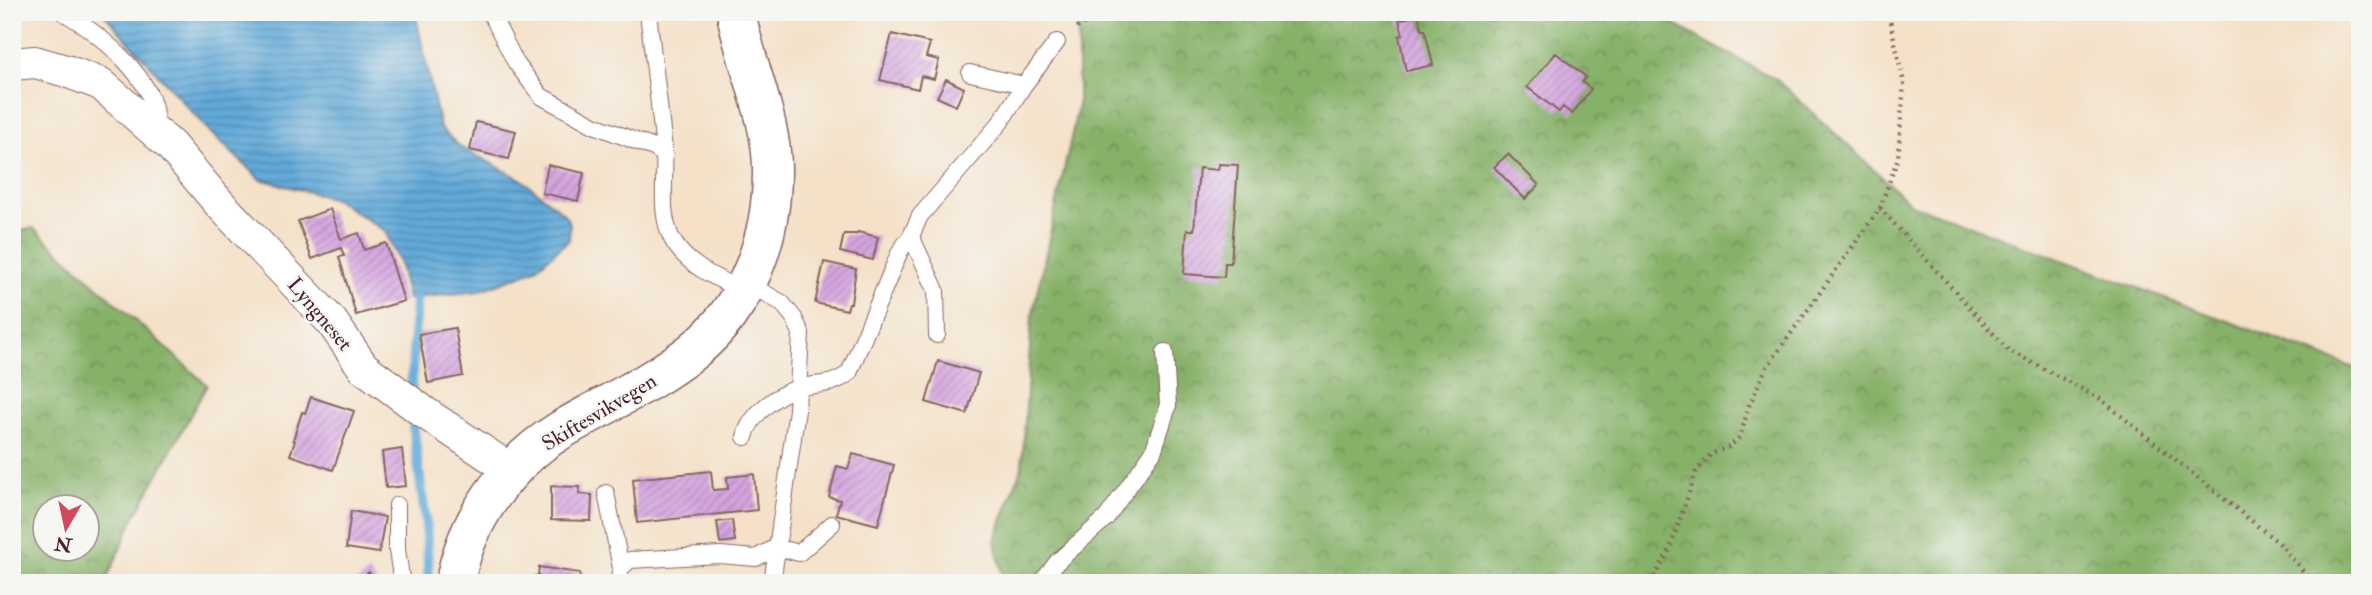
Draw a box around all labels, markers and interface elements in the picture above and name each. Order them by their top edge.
street label: Lyngneset [281,272,358,357]
street label: Skiftesvikvegen [537,368,662,457]
north arrow [32,494,102,564]
text: N [52,530,75,557]

